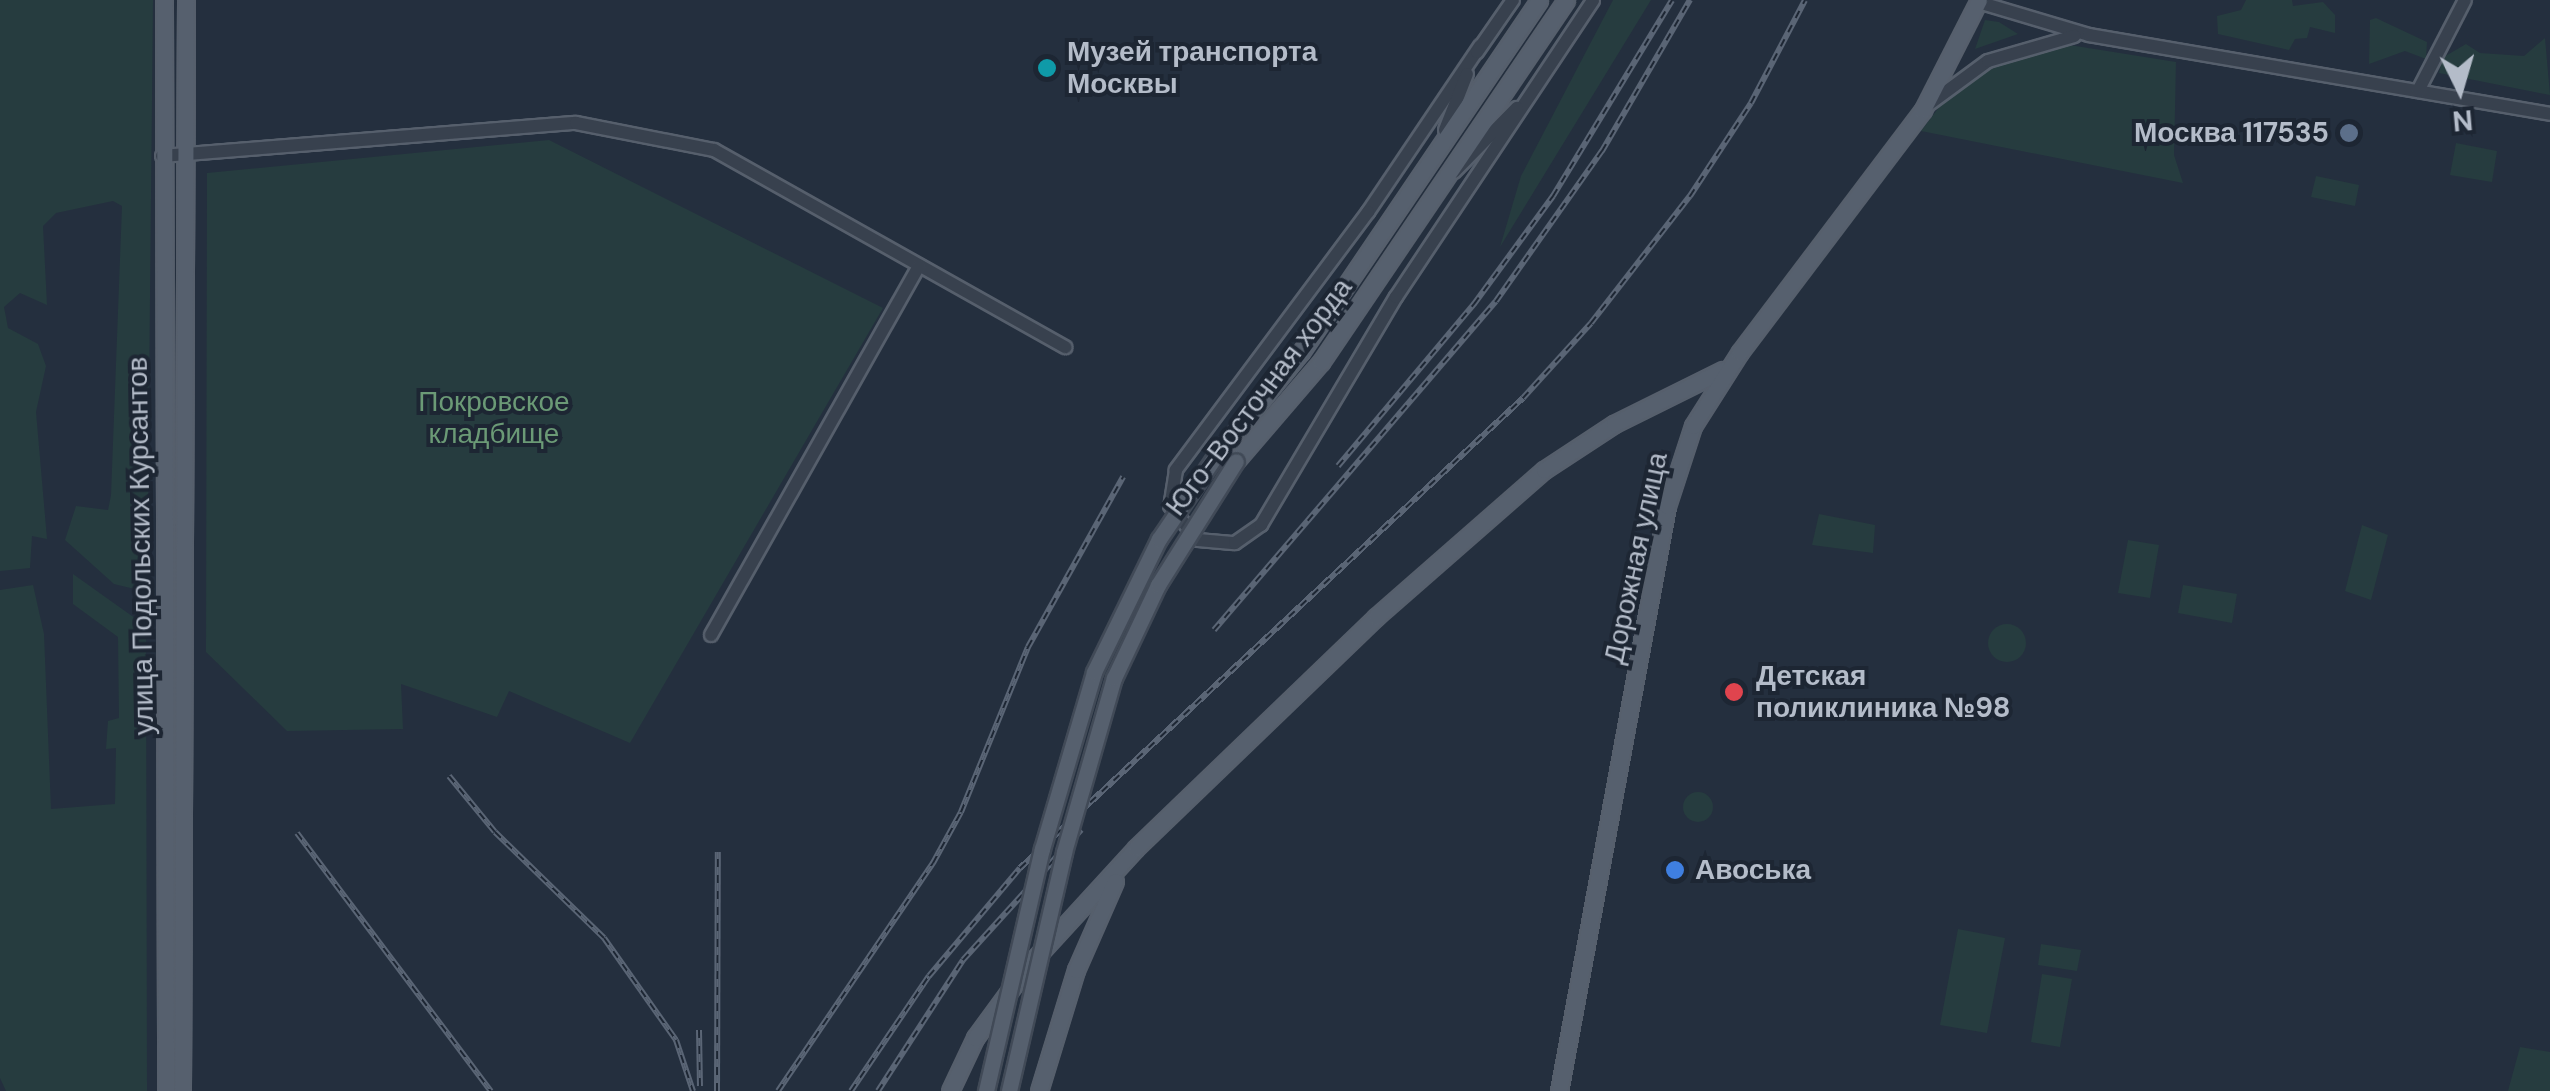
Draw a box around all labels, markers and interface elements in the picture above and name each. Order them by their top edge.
place label: Музей транспорта Москвы [1067,35,1317,101]
north arrow [2410,40,2510,140]
marker: Музей транспорта Москвы [1036,57,1058,79]
text: N [2451,101,2474,140]
place label: Москва 117535 [2134,116,2329,150]
marker: Москва 117535 [2338,122,2360,144]
street label: Юго-Восточная хорда [1159,272,1359,522]
street label: улица Подольских Курсантов [121,356,161,736]
park label: Покровское кладбище [418,385,570,451]
street label: Дорожная улица [1597,449,1675,667]
place label: Детская поликлиника №98 [1756,659,2010,725]
marker: Детская поликлиника №98 [1721,679,1747,705]
place label: Авоська [1695,853,1811,887]
marker: Авоська [1664,859,1686,881]

